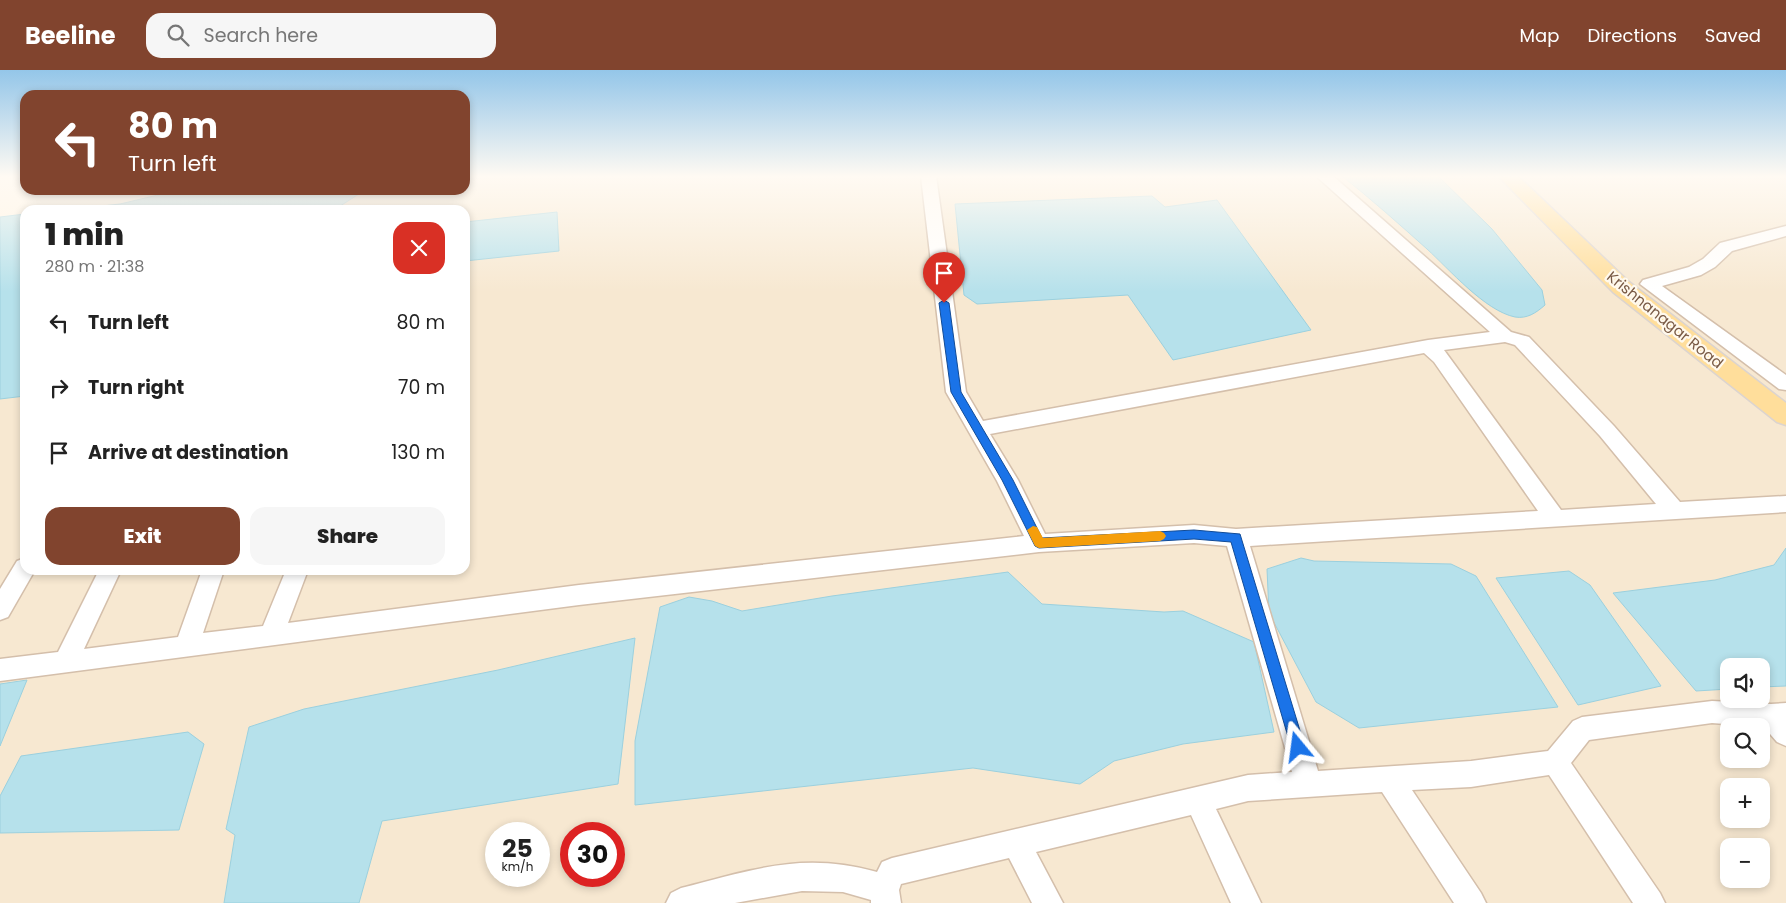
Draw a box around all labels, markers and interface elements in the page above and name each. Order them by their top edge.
search box [146,13,496,58]
text: Beeline [25,19,116,52]
icon: search [164,21,192,49]
text: Search here [204,22,318,49]
text: Map [1520,23,1559,48]
text: Directions [1587,23,1677,48]
text: Saved [1705,23,1761,48]
text: 80 m [128,101,218,150]
icon: left [45,110,110,175]
text: Turn left [128,148,216,179]
text: 1 min [45,213,124,256]
button: close [393,222,445,274]
pin [923,252,965,303]
text: 280 m · 21:38 [45,255,144,278]
icon: arrive [930,259,958,287]
street label: Krishnanagar Road [1603,266,1728,373]
icon: left [45,309,73,337]
text: Turn left [88,309,169,336]
text: 80 m [396,309,445,336]
icon: right [45,374,73,402]
text: Turn right [88,374,184,401]
text: 70 m [398,374,445,401]
icon: arrive [45,439,73,467]
text: Arrive at destination [88,439,289,466]
text: 130 m [391,439,445,466]
button: Exit [45,507,240,565]
button: Share [250,507,445,565]
map controls [1720,658,1770,888]
button: sound [1720,658,1770,708]
button: search [1720,718,1770,768]
position arrow [1271,720,1323,772]
button: + [1720,778,1770,828]
speed limit sign: 30 [560,822,625,887]
text: 25 [502,831,533,866]
button: − [1720,838,1770,888]
text: km/h [502,858,533,875]

